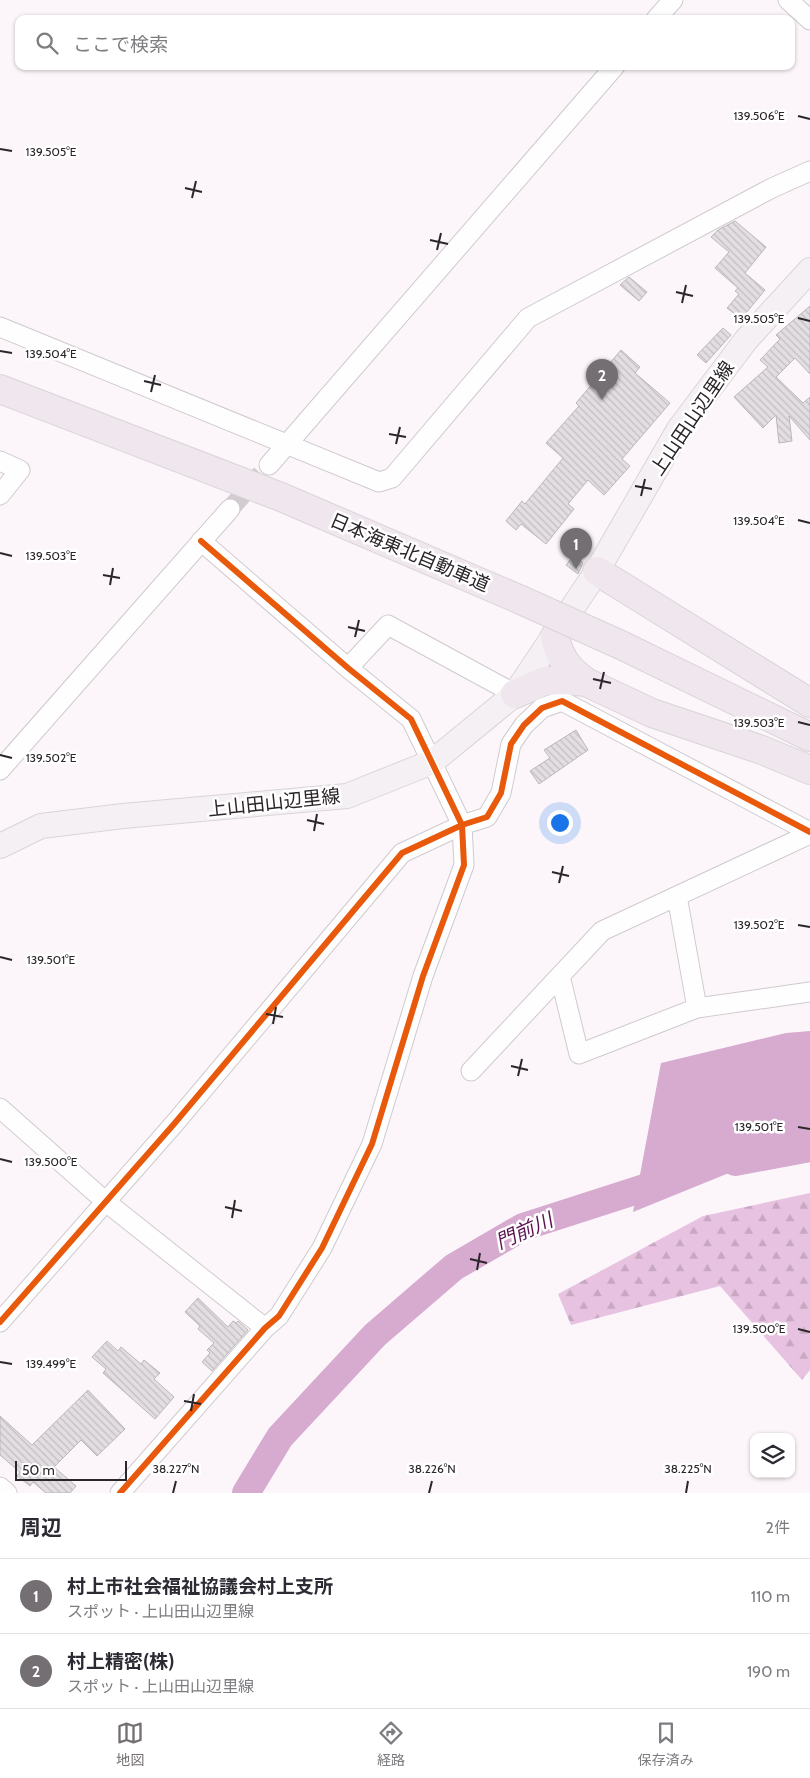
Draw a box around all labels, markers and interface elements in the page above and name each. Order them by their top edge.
search box [15,15,795,70]
icon: search [33,29,61,57]
text: ここで検索 [73,33,168,56]
text: 139.506°E [733,108,785,123]
text: 139.505°E [26,144,77,159]
text: 139.505°E [734,311,785,326]
text: 139.504°E [25,346,77,361]
street label: 上山田山辺里線 [646,357,739,480]
pin: 2 [586,359,618,400]
street label: 日本海東北自動車道 [327,508,493,596]
text: 139.504°E [733,513,785,528]
pin: 1 [560,528,592,569]
text: 139.503°E [26,548,77,563]
text: 139.503°E [734,715,785,730]
text: 139.502°E [26,750,77,765]
street label: 上山田山辺里線 [207,784,341,821]
your location [547,810,573,836]
text: 139.502°E [734,917,785,932]
text: 139.501°E [27,952,76,967]
text: 139.501°E [735,1119,784,1134]
text: 139.500°E [25,1154,78,1169]
water label: 門前川 [492,1207,558,1254]
text: 139.500°E [733,1321,786,1336]
text: 139.499°E [26,1356,76,1371]
map controls [750,1433,795,1478]
button: layers [750,1433,795,1478]
scale bar [15,1458,128,1481]
text: 50 m [22,1461,55,1479]
text: 38.227°N [153,1461,199,1476]
text: 38.226°N [408,1461,456,1476]
text: 38.225°N [664,1461,712,1476]
text: 周辺 [20,1515,62,1540]
text: 2件 [766,1518,790,1537]
text: 村上市社会福祉協議会村上支所 [67,1575,333,1598]
text: 1 [33,1587,39,1606]
text: 110 m [751,1587,790,1606]
text: スポット · 上山田山辺里線 [67,1602,254,1621]
text: 村上精密(株) [67,1650,174,1673]
text: 2 [32,1662,40,1681]
text: 190 m [747,1662,790,1681]
text: スポット · 上山田山辺里線 [67,1677,254,1696]
tab: 地図 [116,1719,144,1769]
tab: 経路 [377,1719,405,1769]
tab: 保存済み [638,1719,694,1769]

